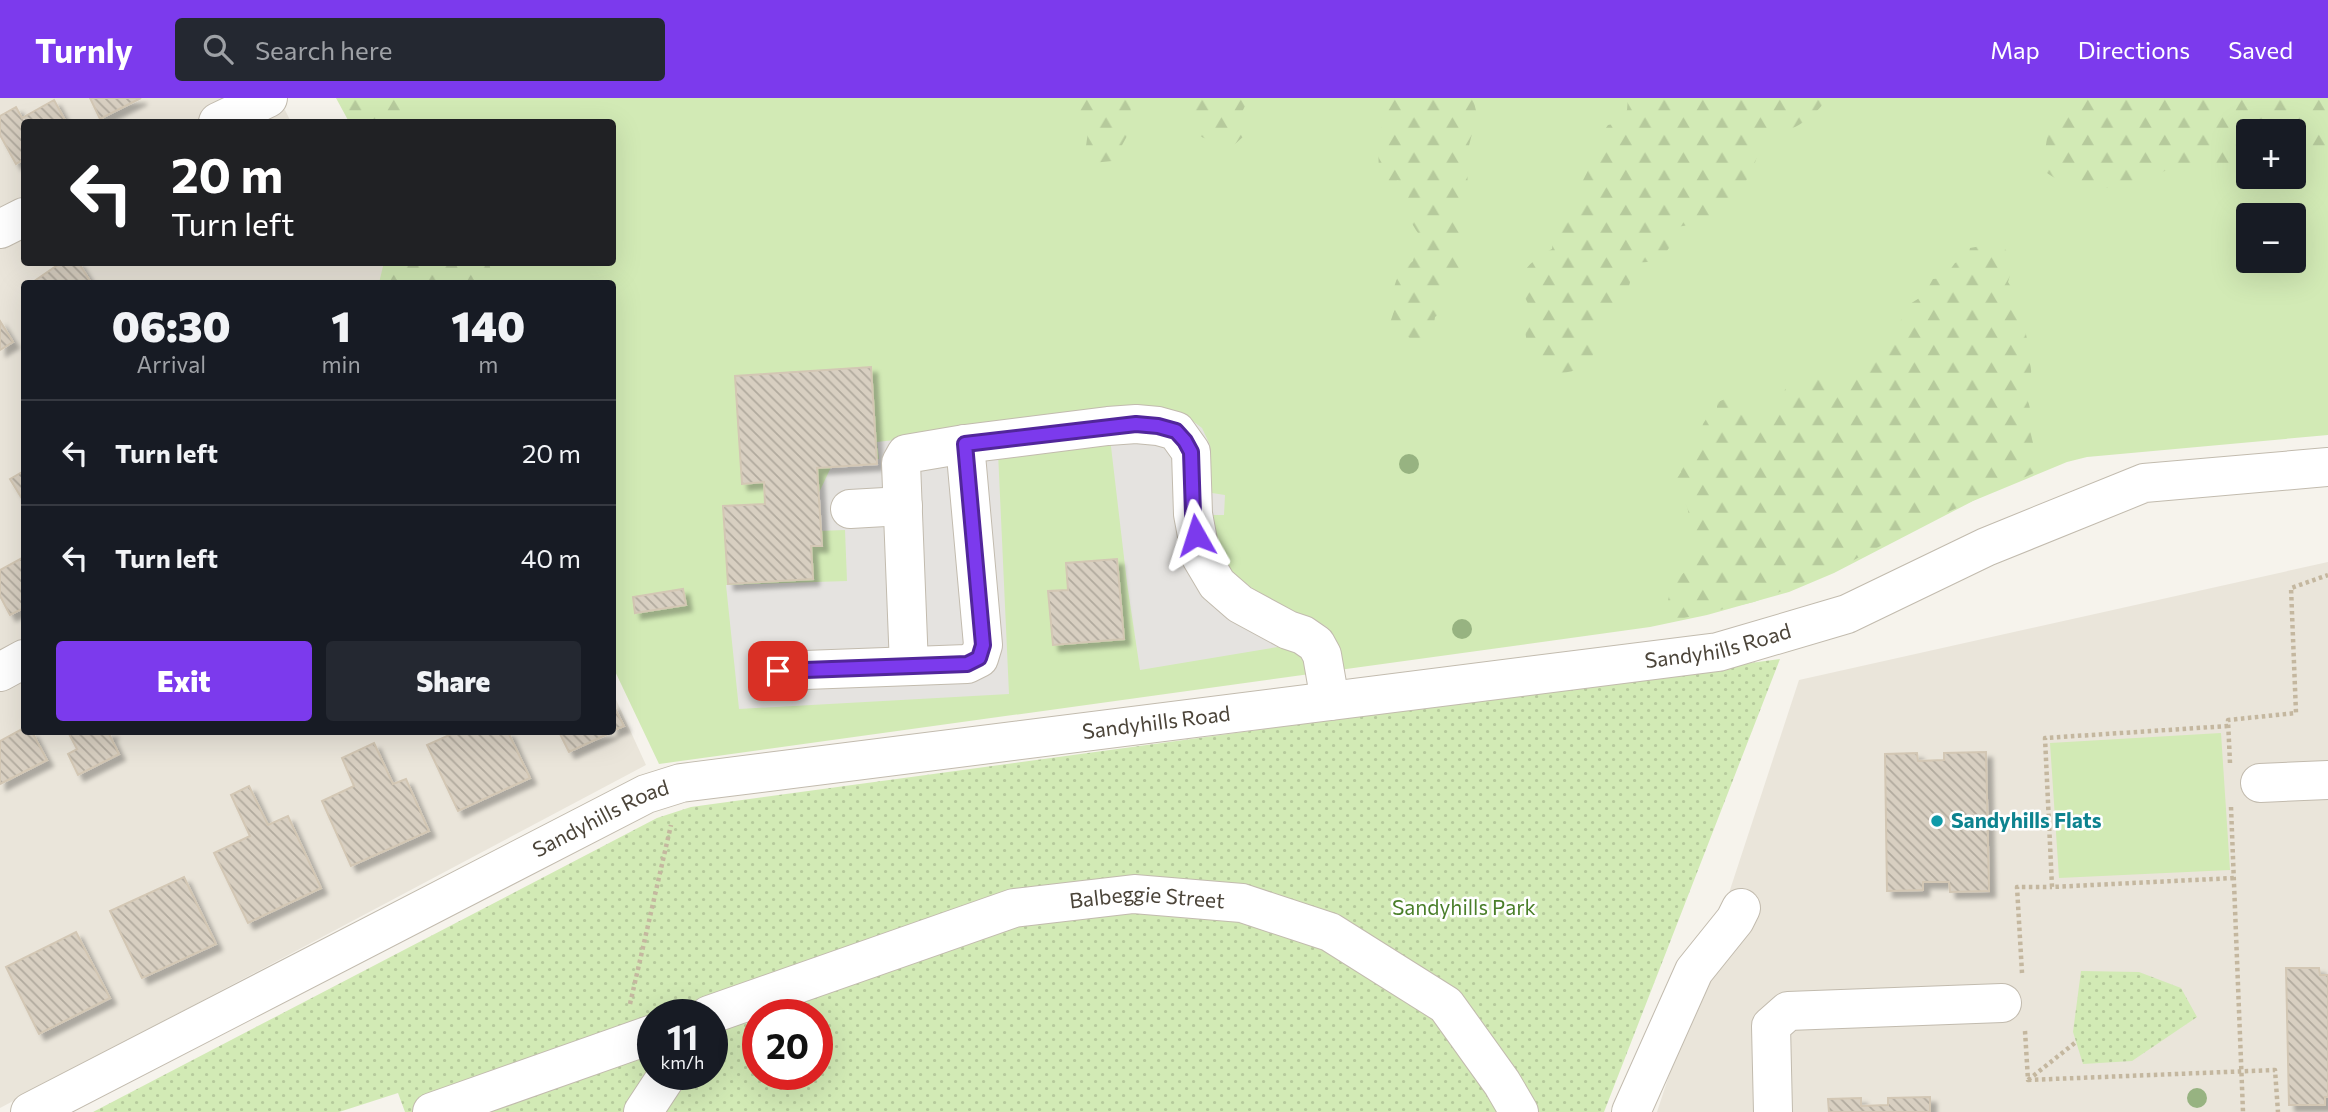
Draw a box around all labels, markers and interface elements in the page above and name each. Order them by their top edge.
search box [175,18,665,81]
text: Turnly [35,29,133,70]
icon: search [199,30,237,68]
text: Search here [255,34,392,65]
text: Map [1990,35,2040,64]
text: Directions [2078,35,2190,64]
text: Saved [2228,35,2293,64]
map controls [2236,119,2306,273]
button: + [2236,119,2306,189]
text: 20 m [171,143,283,203]
icon: left [56,147,147,238]
text: Turn left [171,203,295,243]
button: − [2236,203,2306,273]
text: 06:30 [112,299,231,351]
text: 1 [331,299,351,351]
text: 140 [451,299,525,351]
text: Arrival [136,350,206,378]
text: min [321,350,361,378]
text: m [478,350,498,378]
icon: left [56,434,94,472]
text: Turn left [115,437,218,468]
text: 20 m [522,437,581,468]
position arrow [1159,498,1233,572]
icon: left [56,539,94,577]
text: Turn left [115,542,218,573]
text: 40 m [521,542,581,573]
street label: Sandyhills Road [1643,617,1793,672]
button: Exit [56,641,312,721]
button: Share [326,641,581,721]
pin [748,641,808,701]
icon: arrive [759,652,797,690]
street label: Sandyhills Road [1081,700,1232,743]
street label: Sandyhills Road [528,774,672,861]
place label: Sandyhills Flats [1951,807,2102,832]
marker: Sandyhills Flats [1929,813,1945,829]
street label: Balbeggie Street [1068,880,1226,913]
park label: Sandyhills Park [1392,894,1536,919]
speed limit sign: 20 [742,999,833,1090]
text: 11 [667,1014,698,1057]
text: km/h [661,1051,704,1073]

